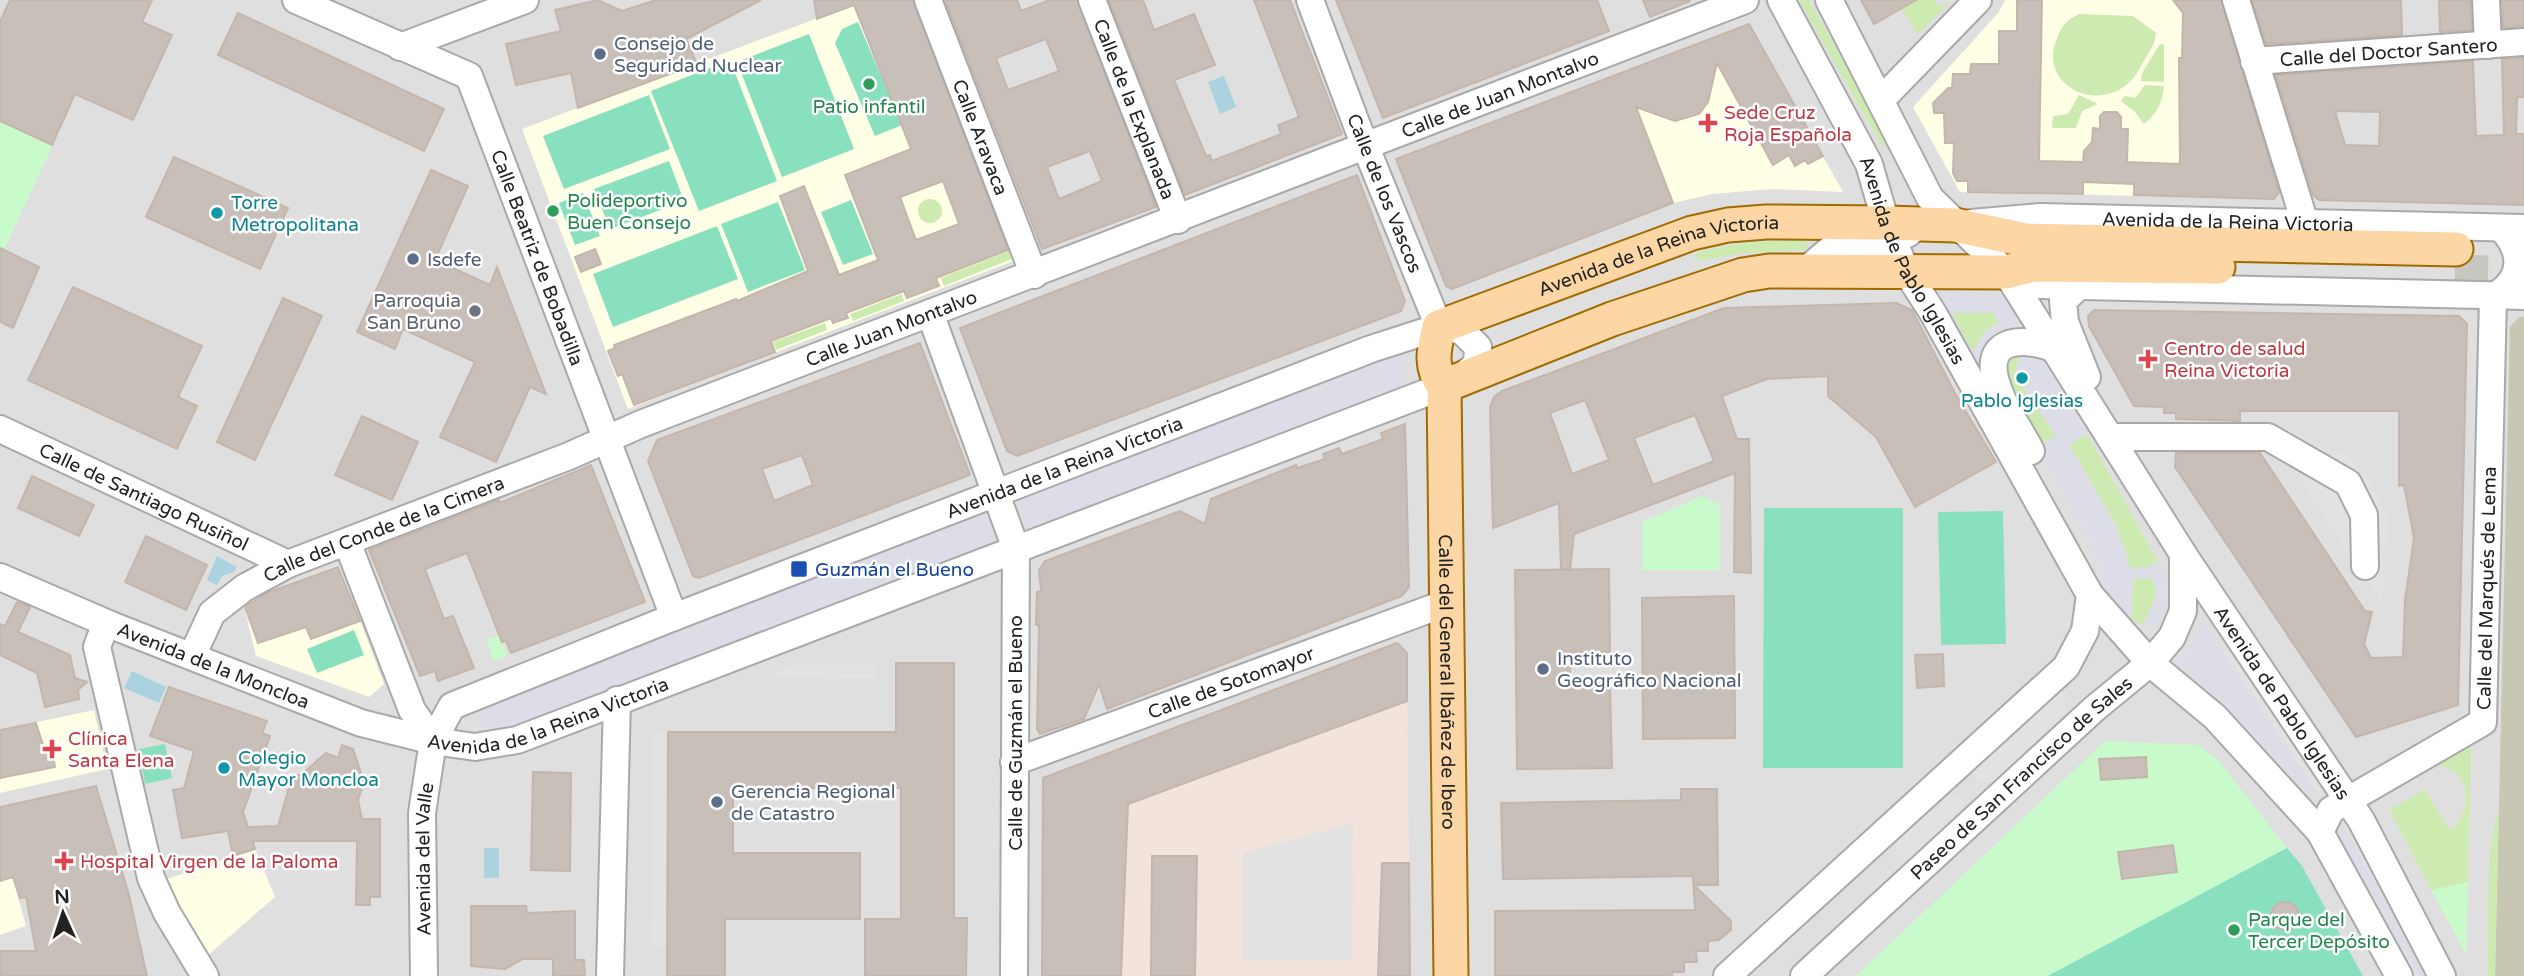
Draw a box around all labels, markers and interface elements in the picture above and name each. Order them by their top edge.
street label: Calle de la Explanada [1088,16,1179,203]
place label: Consejo de Seguridad Nuclear [614,33,782,77]
street label: Calle del Doctor Santero [2279,34,2498,71]
marker: Consejo de Seguridad Nuclear [592,46,608,62]
street label: Calle de Juan Montalvo [1398,47,1602,143]
marker: Patio infantil [861,76,877,92]
street label: Calle Aravaca [948,76,1012,199]
place label: Patio infantil [813,96,925,118]
place label: Sede Cruz Roja Española [1724,102,1852,146]
street label: Calle de los Vascos [1342,111,1426,276]
marker: Sede Cruz Roja Española [1698,113,1718,133]
street label: Calle Beatriz de Bobadilla [486,147,588,369]
street label: Avenida de Pablo Iglesias [1854,152,1969,368]
place label: Polideportivo Buen Consejo [567,190,691,234]
place label: Torre Metropolitana [231,192,359,236]
marker: Polideportivo Buen Consejo [545,203,561,219]
marker: Torre Metropolitana [209,205,225,221]
street label: Avenida de la Reina Victoria [2102,208,2354,236]
street label: Avenida de la Reina Victoria [1535,212,1779,301]
place label: Isdefe [427,249,482,271]
marker: Isdefe [405,251,421,267]
street label: Calle Juan Montalvo [803,286,980,372]
place label: Parroquia San Bruno [367,290,461,334]
marker: Parroquia San Bruno [467,303,483,319]
place label: Centro de salud Reina Victoria [2164,338,2306,382]
marker: Centro de salud Reina Victoria [2138,349,2158,369]
marker: Pablo Iglesias [2014,370,2030,386]
place label: Pablo Iglesias [1961,390,2083,412]
street label: Avenida de la Reina Victoria [943,412,1186,523]
street label: Calle de Santiago Rusiñol [35,439,252,556]
street label: Calle del Marqués de Lema [2473,466,2501,710]
street label: Calle del Conde de la Cimera [260,472,508,587]
street label: Calle del General Ibáñez de Ibero [1434,534,1459,830]
marker: Guzmán el Bueno [789,559,809,579]
place label: Guzmán el Bueno [815,559,974,581]
street label: Avenida de Pablo Iglesias [2209,602,2354,804]
street label: Calle de Guzmán el Bueno [1005,615,1027,851]
street label: Avenida de la Moncloa [114,619,312,714]
street label: Calle de Sotomayor [1145,642,1318,724]
place label: Instituto Geográfico Nacional [1557,648,1741,692]
marker: Instituto Geográfico Nacional [1535,661,1551,677]
street label: Paseo de San Francisco de Sales [1906,672,2137,885]
street label: Avenida de la Reina Victoria [426,673,672,759]
place label: Clínica Santa Elena [68,728,174,772]
marker: Clínica Santa Elena [42,739,62,759]
place label: Colegio Mayor Moncloa [238,747,379,791]
marker: Colegio Mayor Moncloa [216,760,232,776]
street label: Avenida del Valle [412,781,439,936]
place label: Gerencia Regional de Catastro [731,781,895,825]
marker: Gerencia Regional de Catastro [709,794,725,810]
marker: Hospital Virgen de la Paloma [54,851,74,871]
place label: Hospital Virgen de la Paloma [80,851,338,873]
north arrow [28,878,98,948]
text: N [54,886,70,908]
place label: Parque del Tercer Depósito [2248,909,2390,953]
marker: Parque del Tercer Depósito [2226,922,2242,938]

